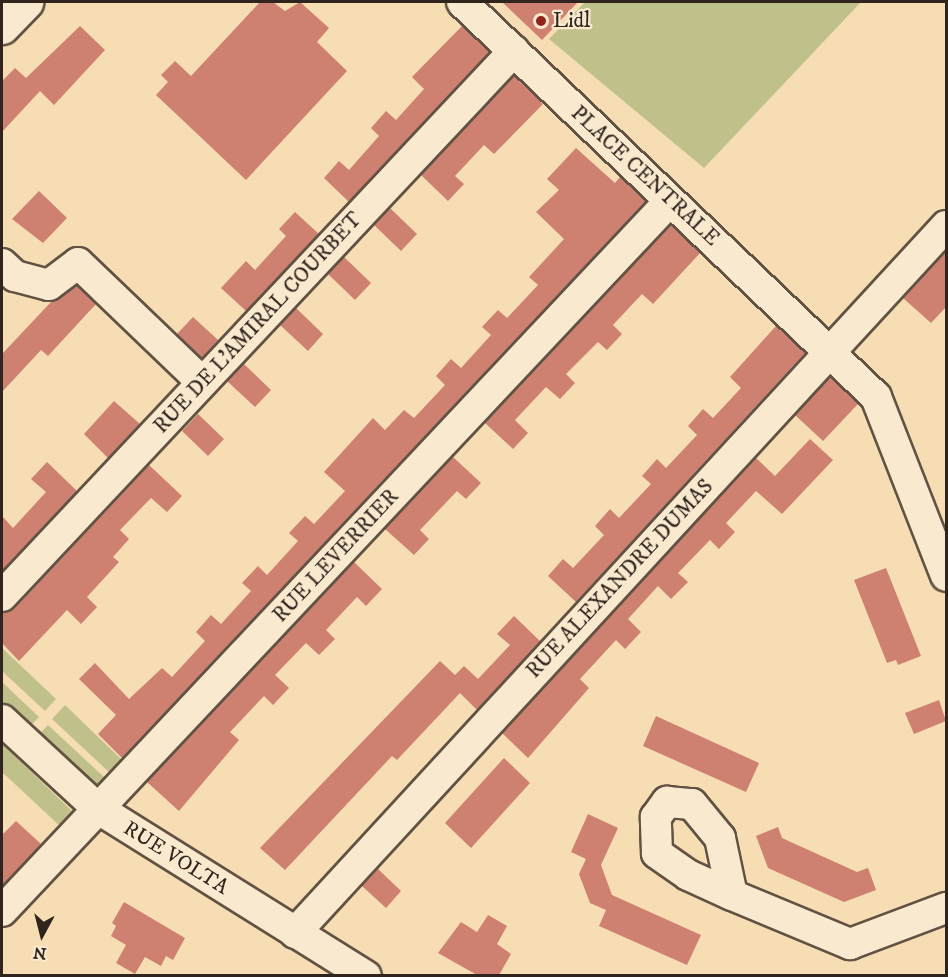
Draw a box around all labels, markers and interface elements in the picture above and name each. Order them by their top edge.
place label: Lidl [553,8,590,34]
marker: Lidl [534,14,548,28]
street label: PLACE CENTRALE [566,101,724,251]
street label: RUE DE L'AMIRAL COURBET [149,207,367,439]
street label: RUE ALEXANDRE DUMAS [521,474,719,684]
street label: RUE LEVERRIER [268,484,404,628]
street label: RUE VOLTA [119,816,233,900]
north arrow [12,905,72,965]
text: N [32,942,48,964]

